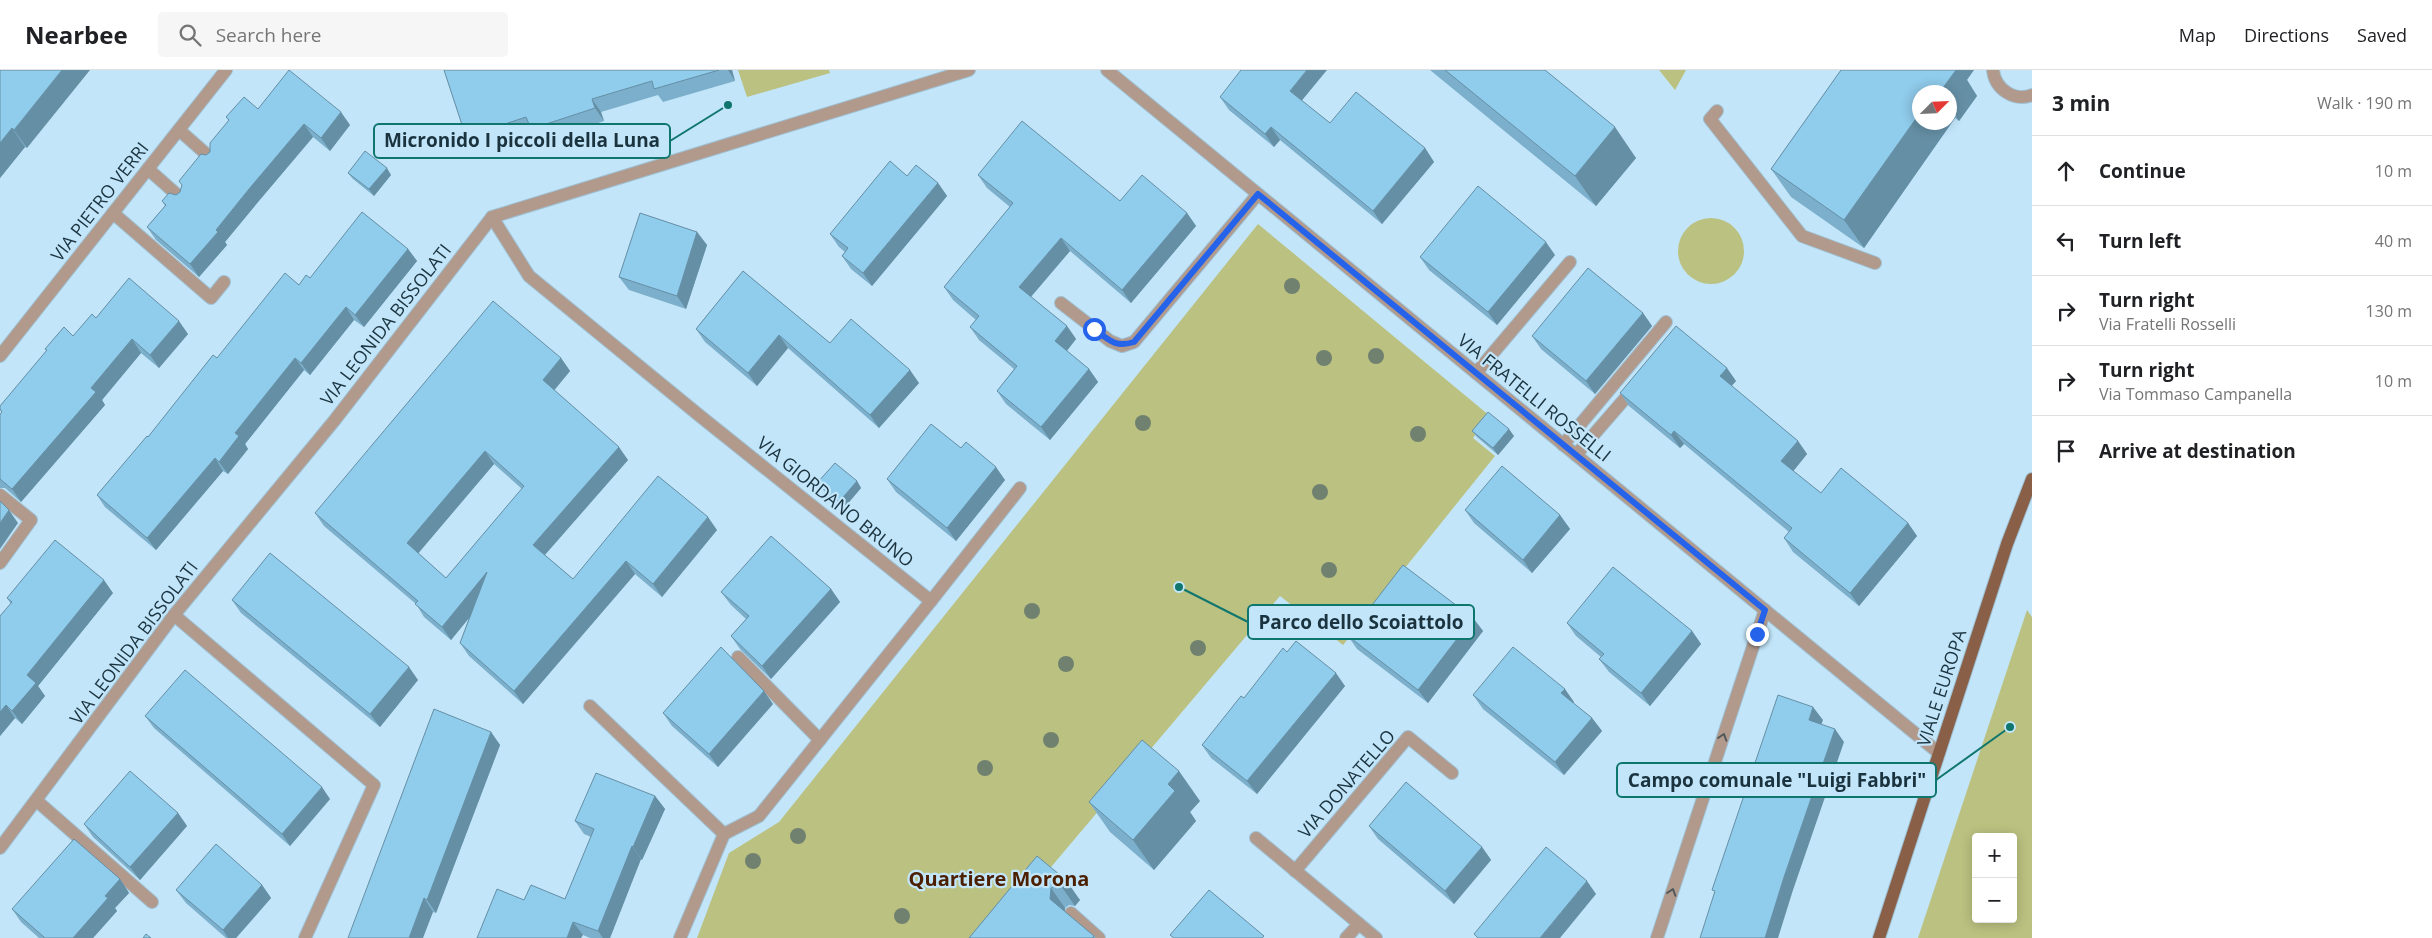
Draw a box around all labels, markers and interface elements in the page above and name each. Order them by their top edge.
search box [158,12,508,57]
text: Nearbee [25,18,128,51]
icon: search [176,21,204,49]
text: Search here [216,22,322,48]
text: Map [2179,23,2216,47]
text: Directions [2244,23,2329,47]
text: Saved [2357,23,2407,47]
north arrow [1912,85,1957,130]
text: 3 min [2052,89,2110,117]
text: Walk · 190 m [2317,92,2412,114]
callout: Micronido I piccoli della Luna [374,124,670,158]
text: Micronido I piccoli della Luna [384,127,660,153]
street label: VIA PIETRO VERRI [45,137,153,266]
icon: ahead [2052,157,2080,185]
text: Continue [2099,158,2186,184]
text: 10 m [2375,160,2412,182]
icon: left [2052,227,2080,255]
text: Turn left [2099,228,2181,254]
text: 40 m [2375,230,2412,252]
street label: VIA LEONIDA BISSOLATI [314,239,456,410]
text: Turn right [2099,287,2194,313]
icon: right [2052,297,2080,325]
text: 130 m [2366,300,2412,322]
text: Via Fratelli Rosselli [2099,313,2236,335]
route start [1083,318,1106,341]
street label: VIA FRATELLI ROSSELLI [1453,328,1616,467]
text: Turn right [2099,357,2194,383]
icon: right [2052,367,2080,395]
text: 10 m [2375,370,2412,392]
text: Via Tommaso Campanella [2099,383,2292,405]
street label: VIA GIORDANO BRUNO [752,430,919,572]
icon: arrive [2052,437,2080,465]
text: Arrive at destination [2099,438,2296,464]
street label: VIA LEONIDA BISSOLATI [64,556,203,729]
callout: Parco dello Scoiattolo [1248,605,1474,639]
text: Parco dello Scoiattolo [1258,609,1464,635]
route end [1746,623,1769,646]
street label: VIALE EUROPA [1911,626,1971,749]
street label: VIA DONATELLO [1292,724,1400,843]
one-way arrow [1717,734,1727,742]
callout: Campo comunale "Luigi Fabbri" [1617,763,1936,797]
text: Campo comunale "Luigi Fabbri" [1628,767,1926,793]
map controls [1972,833,2017,923]
button: + [1972,833,2017,878]
district label: Quartiere Morona [909,865,1089,892]
button: − [1972,878,2017,923]
one-way arrow [1666,888,1676,896]

